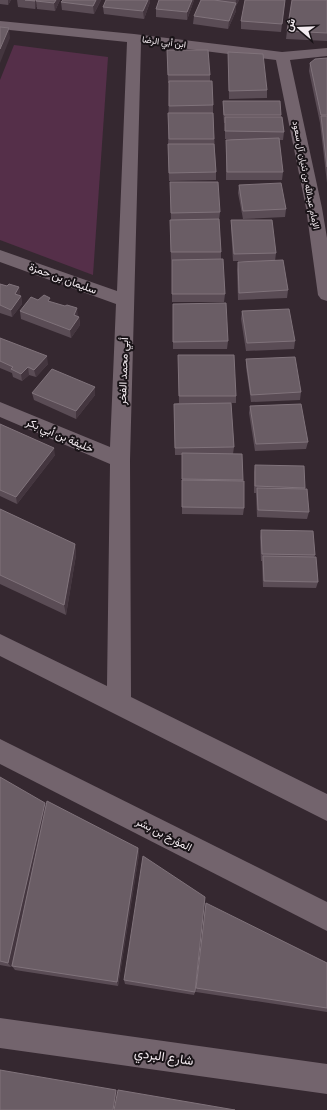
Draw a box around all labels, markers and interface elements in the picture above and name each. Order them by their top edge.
north arrow [279,8,319,48]
text: ش [281,16,298,33]
street label: ابن أبي الرضا [141,33,187,52]
street label: الإمام عبدالله بن ثنيان آل سعود [290,120,322,230]
street label: سليمان بن حمزة [27,259,99,297]
street label: أبي محمد الفخر [115,337,134,406]
street label: خليفة بن أبي بكر [22,414,96,458]
street label: المؤرخ بن بشر [132,813,194,855]
street label: شارع البردي [133,1044,195,1071]

